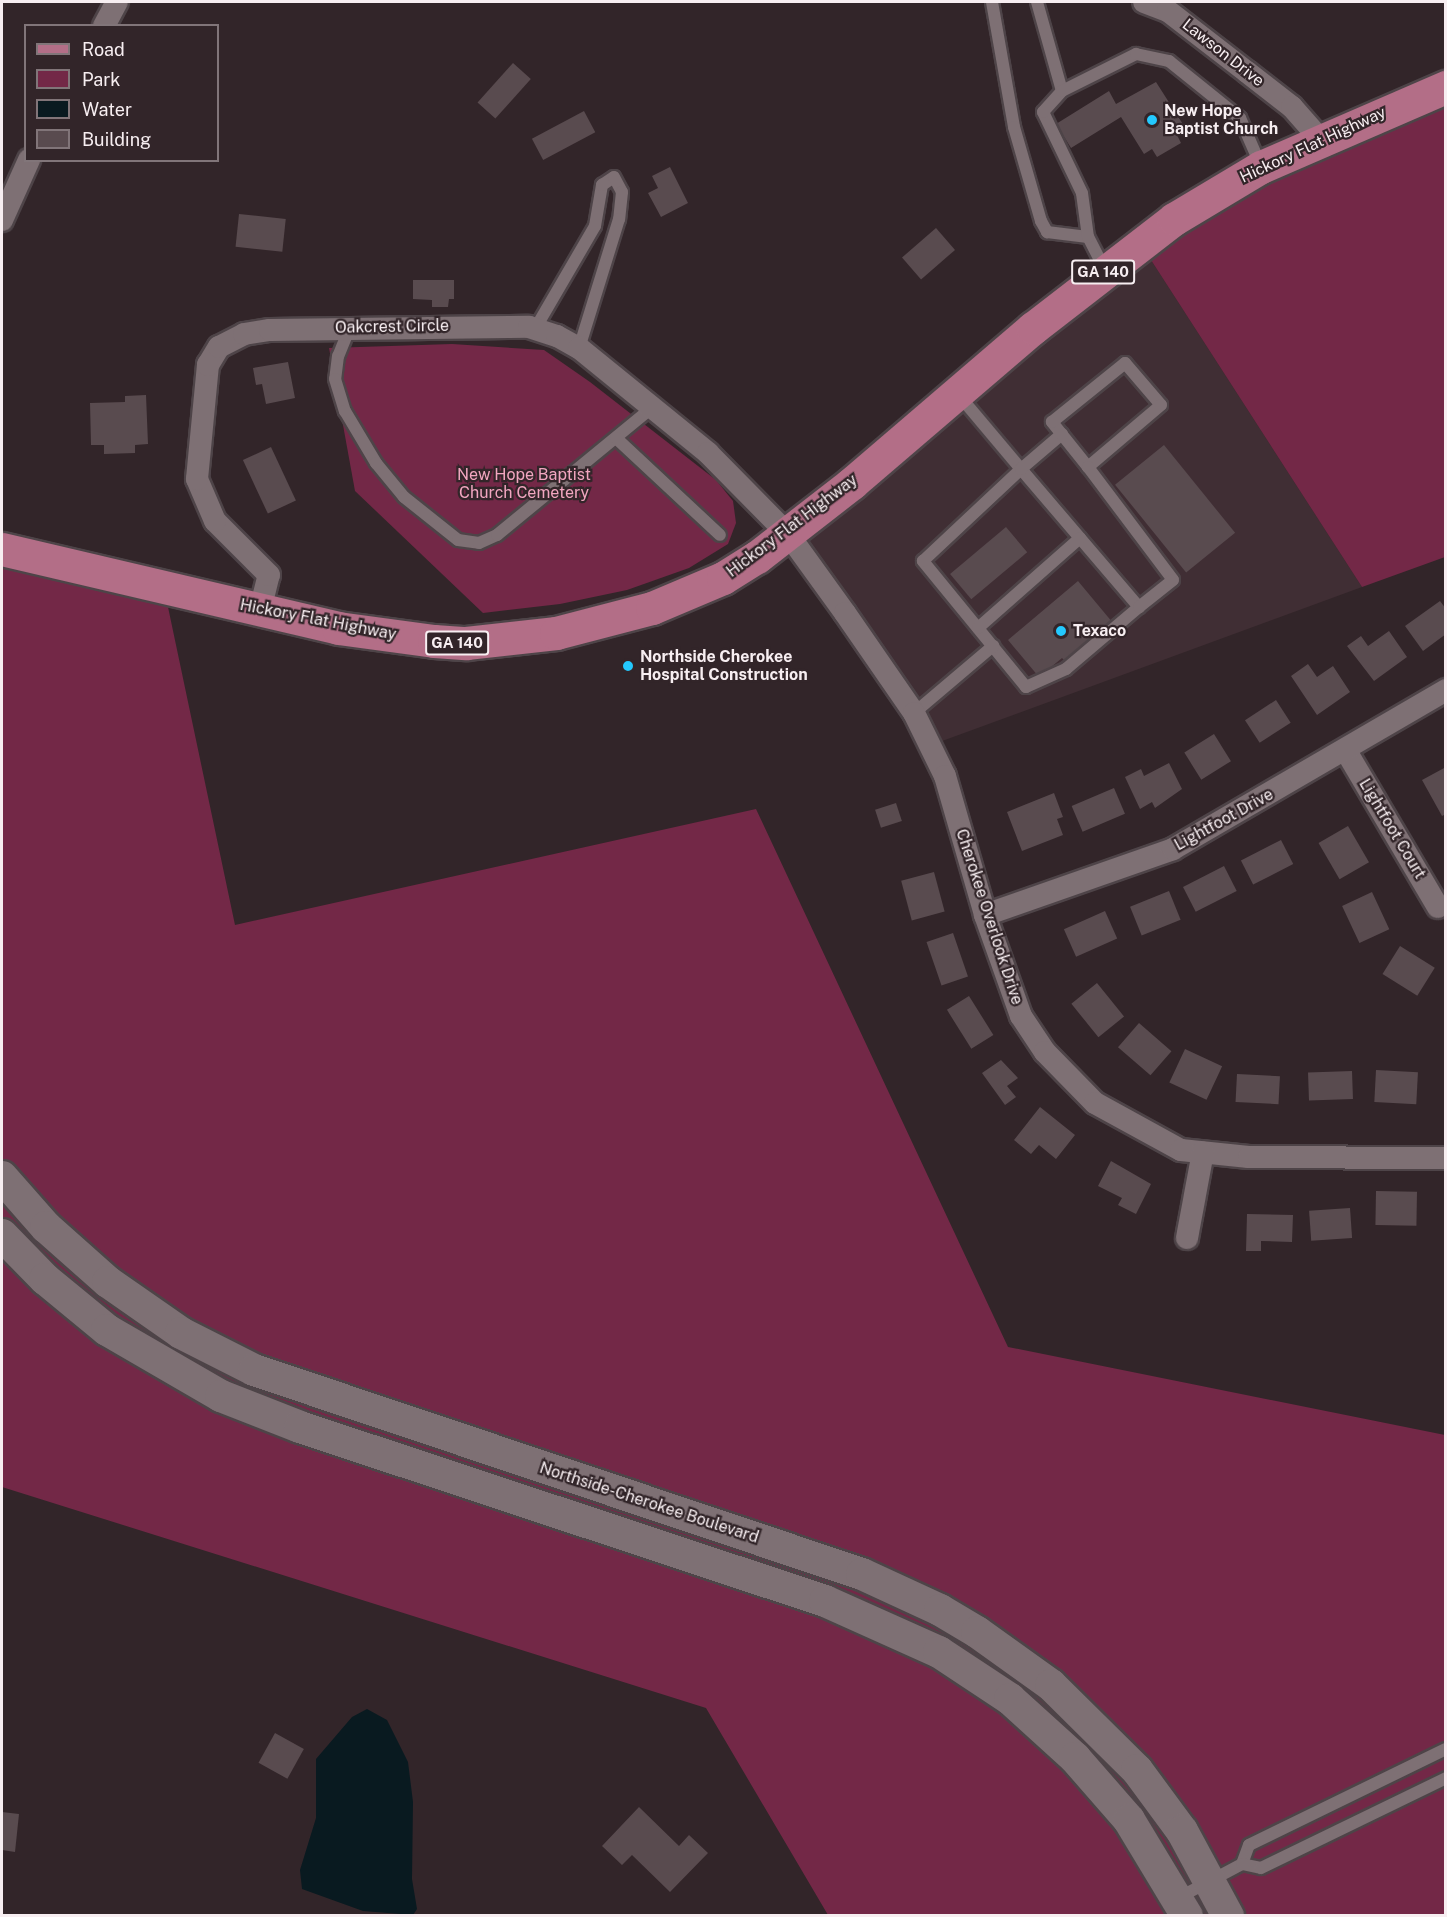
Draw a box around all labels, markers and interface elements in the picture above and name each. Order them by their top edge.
street label: Lawson Drive [1178,15,1268,91]
legend [24,24,219,162]
text: Road [82,39,125,60]
text: Park [82,69,120,90]
text: Water [82,99,132,120]
place label: New Hope Baptist Church [1164,101,1278,139]
street label: Hickory Flat Highway [1237,103,1389,187]
marker: New Hope Baptist Church [1145,113,1159,127]
text: Building [82,129,151,150]
road number: GA 140 [1070,260,1136,284]
street label: Oakcrest Circle [335,316,449,338]
park label: New Hope Baptist Church Cemetery [457,465,591,503]
street label: Hickory Flat Highway [723,471,861,581]
street label: Hickory Flat Highway [238,595,398,645]
place label: Texaco [1073,621,1126,641]
marker: Texaco [1054,624,1068,638]
road number: GA 140 [424,631,490,655]
place label: Northside Cherokee Hospital Construction [640,647,808,685]
marker: Northside Cherokee Hospital Construction [621,659,635,673]
street label: Lightfoot Court [1355,775,1429,883]
street label: Lightfoot Drive [1171,785,1277,855]
street label: Cherokee Overlook Drive [951,827,1027,1007]
street label: Northside-Cherokee Boulevard [537,1458,761,1548]

